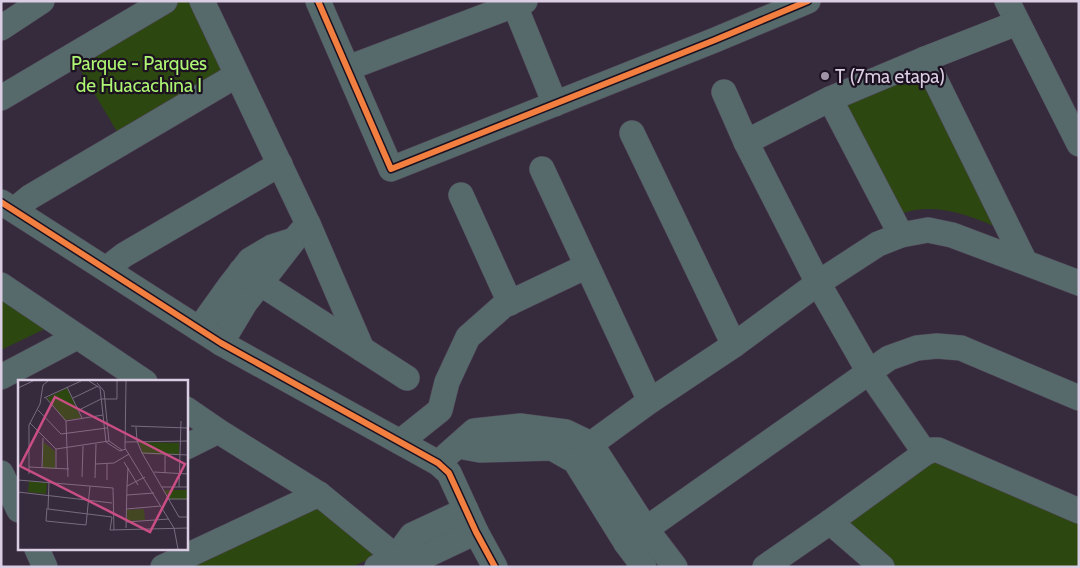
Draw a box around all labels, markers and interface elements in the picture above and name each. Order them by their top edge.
park label: Parque - Parques de Huacachina I [71,52,207,97]
place label: T (7ma etapa) [835,65,945,88]
marker: T (7ma etapa) [819,70,831,82]
inset map [18,380,188,550]

